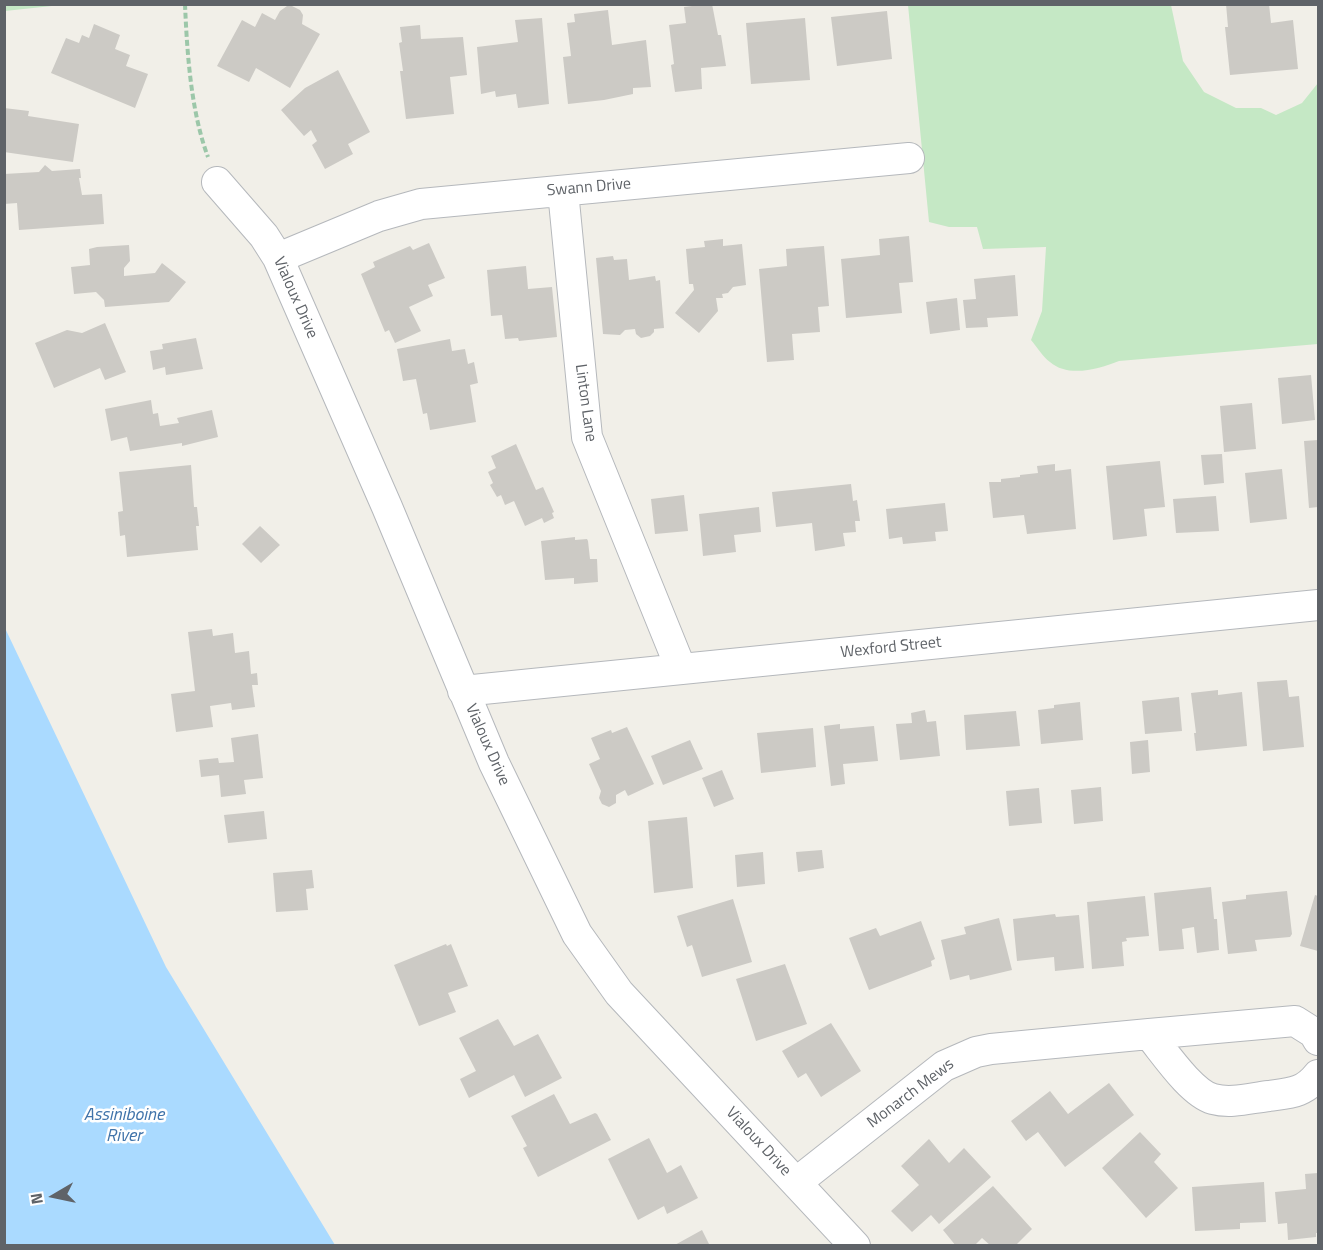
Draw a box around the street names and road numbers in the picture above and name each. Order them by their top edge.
street label: Swann Drive [546,175,632,201]
street label: Vialoux Drive [268,254,322,342]
street label: Linton Lane [570,363,600,443]
street label: Wexford Street [840,633,942,663]
street label: Vialoux Drive [460,701,514,789]
street label: Monarch Mews [864,1055,958,1133]
street label: Vialoux Drive [721,1104,795,1180]

